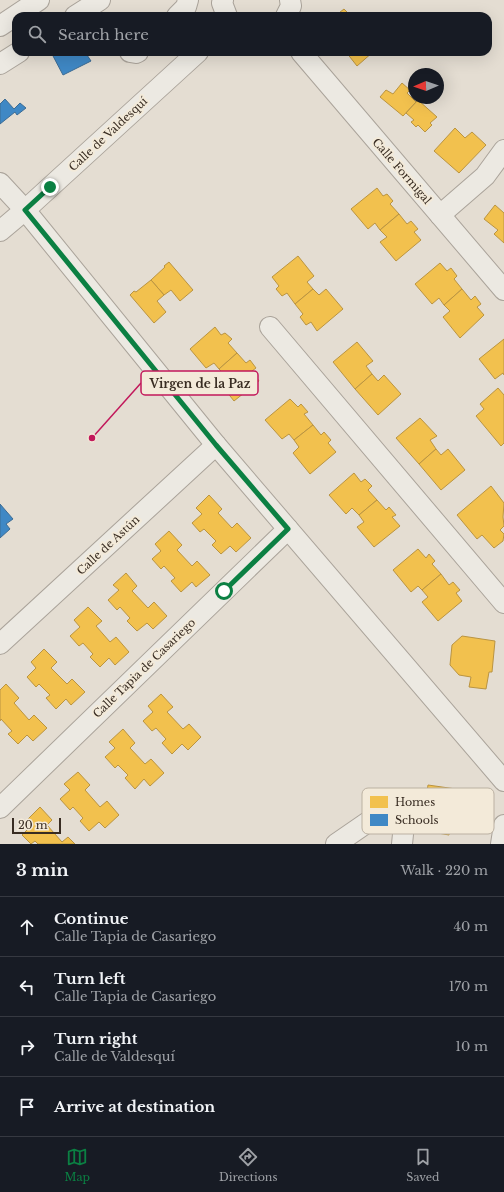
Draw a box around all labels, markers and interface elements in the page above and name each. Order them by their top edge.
search box [12,12,492,56]
icon: search [26,23,48,45]
text: Search here [58,25,149,44]
north arrow [408,68,444,104]
street label: Calle de Valdesquí [66,94,150,174]
street label: Calle Formigal [370,135,435,207]
route end [41,178,59,196]
callout: Virgen de la Paz [141,371,258,395]
text: Virgen de la Paz [148,376,251,391]
street label: Calle de Astún [74,512,143,578]
route start [215,582,233,600]
street label: Calle Tapia de Casariego [90,615,198,721]
legend [362,788,494,834]
text: Homes [395,795,435,809]
text: Schools [395,813,439,827]
scale bar [12,816,61,835]
text: 20 m [18,818,48,832]
text: 3 min [16,860,69,881]
text: Walk · 220 m [400,862,488,879]
text: Continue [54,909,129,928]
icon: ahead [16,916,38,938]
text: 40 m [453,918,488,935]
text: Calle Tapia de Casariego [54,928,216,945]
text: Turn left [54,969,125,988]
icon: left [16,976,38,998]
text: 170 m [449,978,488,995]
text: Calle Tapia de Casariego [54,988,216,1005]
text: Turn right [54,1029,137,1048]
icon: right [16,1036,38,1058]
text: 10 m [455,1038,488,1055]
text: Calle de Valdesquí [54,1048,175,1065]
icon: arrive [16,1096,38,1118]
text: Arrive at destination [54,1097,215,1116]
tab: Map [64,1146,90,1184]
tab: Directions [219,1146,277,1184]
tab: Saved [406,1146,440,1184]

